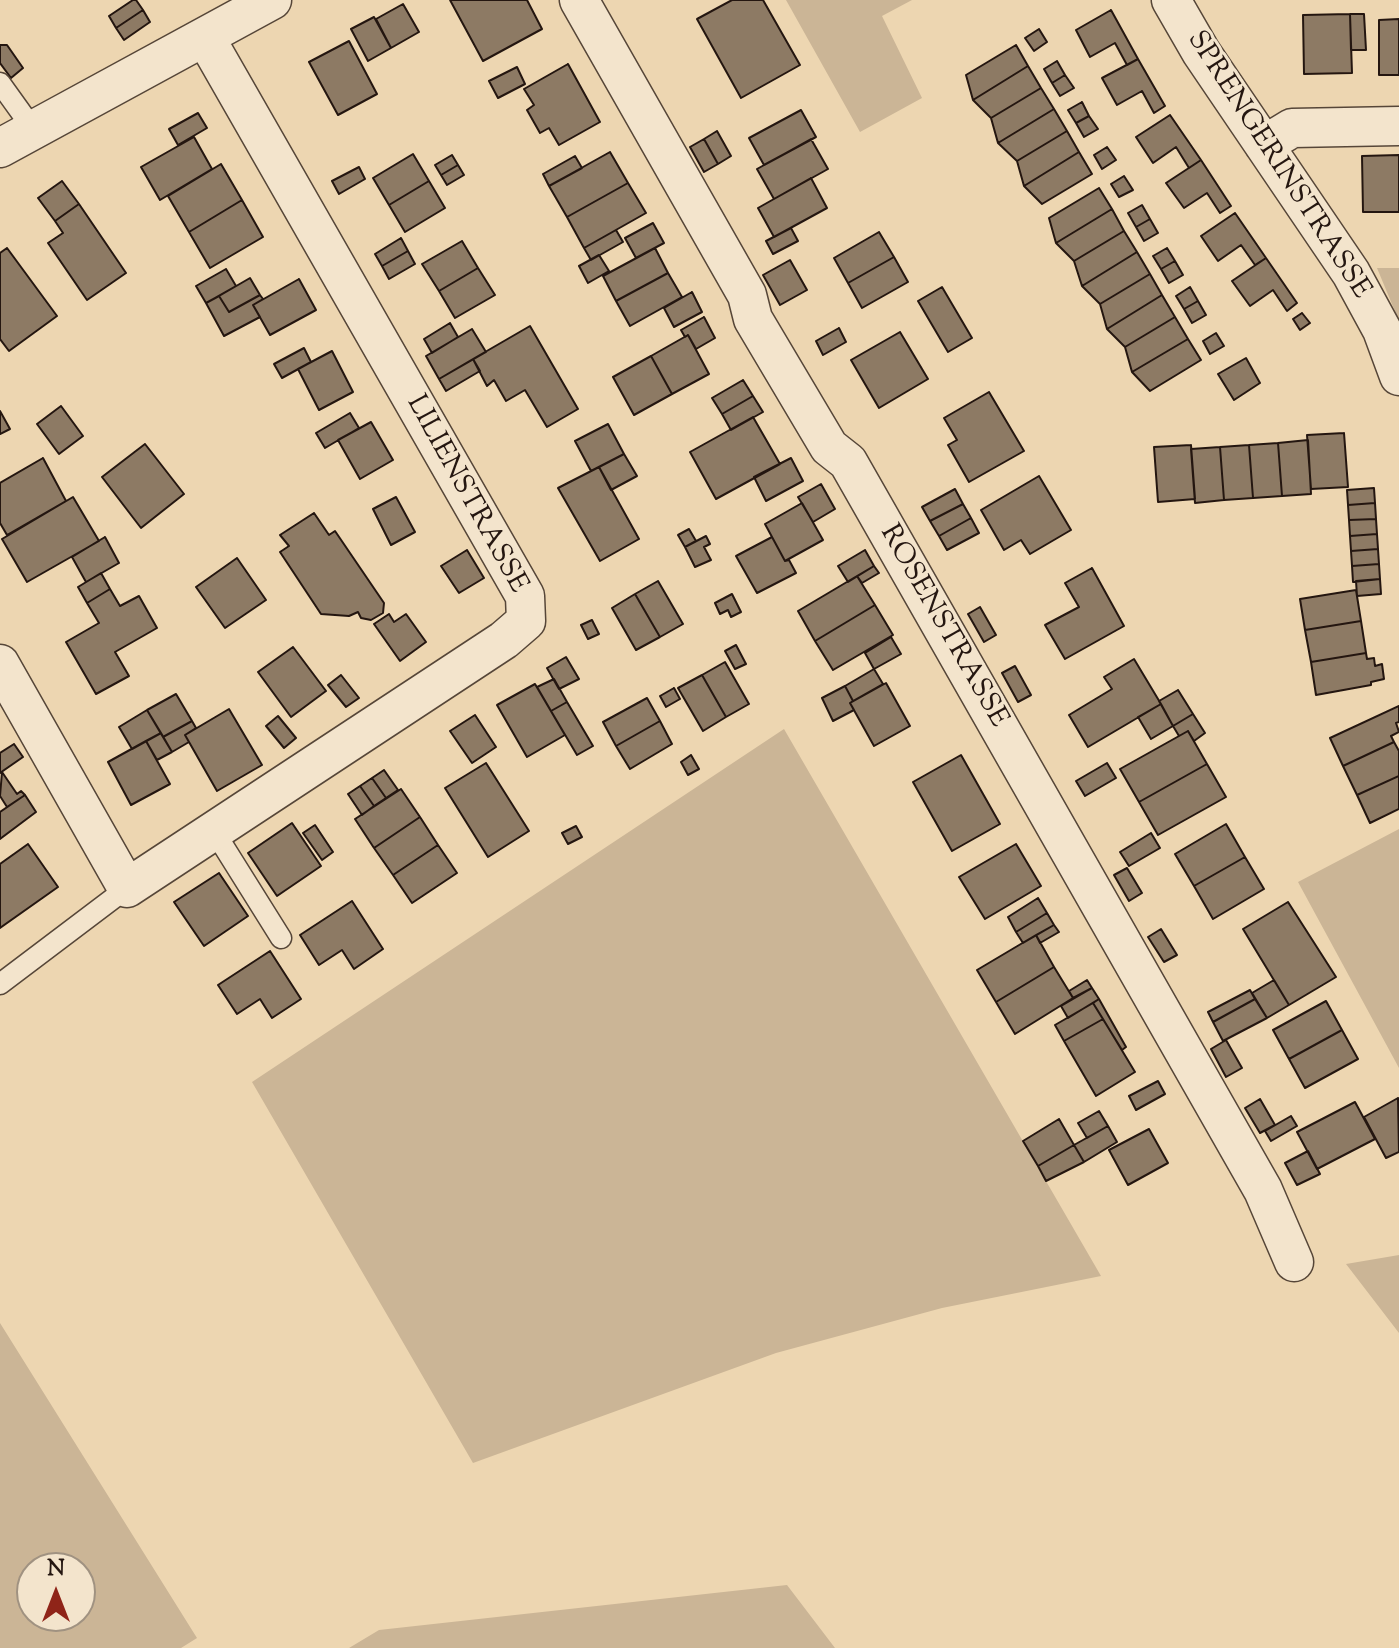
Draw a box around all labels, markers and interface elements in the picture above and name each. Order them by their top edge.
street label: SPRENGERINSTRASSE [1178,26,1376,306]
street label: LILIENSTRASSE [397,390,533,600]
street label: ROSENSTRASSE [870,520,1014,734]
north arrow [16,1552,96,1632]
text: N [47,1554,65,1586]

